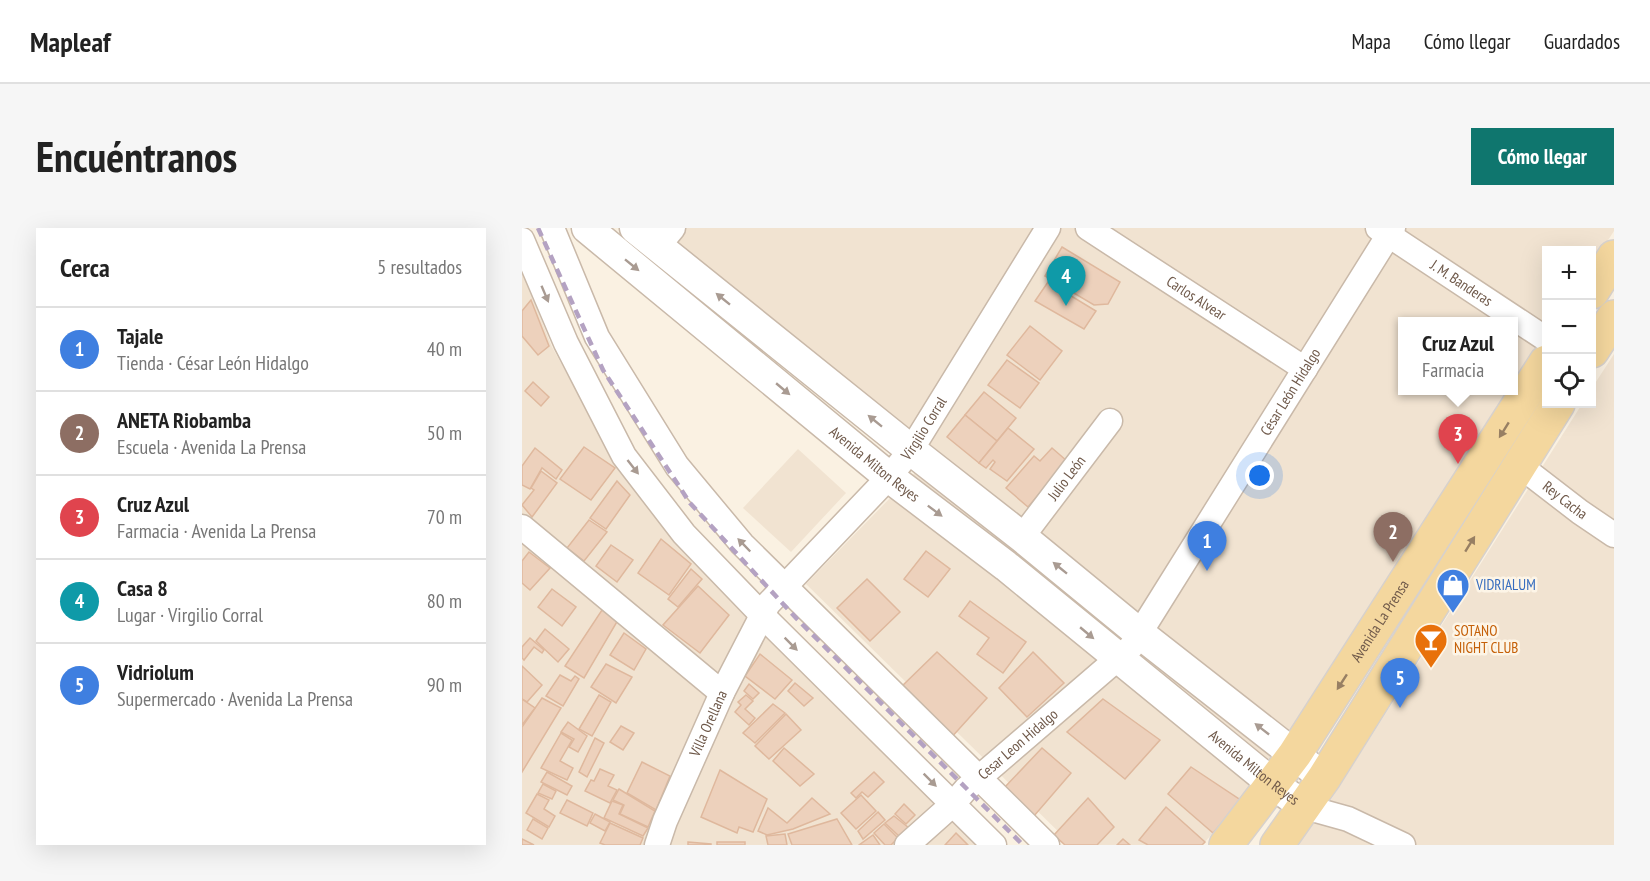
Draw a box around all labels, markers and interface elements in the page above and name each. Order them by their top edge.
text: Mapleaf [30,23,111,60]
text: Mapa [1352,28,1391,55]
text: Cómo llegar [1424,28,1511,55]
text: Guardados [1544,28,1620,55]
button: Cómo llegar [1471,128,1614,185]
text: Encuéntranos [36,129,237,184]
map controls [1542,246,1596,408]
button: + [1542,246,1596,300]
text: Cerca [60,251,110,284]
text: 5 resultados [377,254,462,280]
street label: J. M. Banderas [1426,255,1496,310]
pin: 4 [1046,256,1086,306]
one-way arrow [625,258,640,271]
street label: Carlos Alvear [1163,272,1231,325]
one-way arrow [541,285,550,303]
one-way arrow [715,292,731,305]
button: − [1542,300,1596,354]
popup [1398,317,1518,395]
text: Tajale [117,322,163,350]
text: Cruz Azul [1422,329,1494,357]
text: 1 [75,336,84,362]
text: 40 m [427,336,462,362]
street label: César León Hidalgo [1256,345,1324,439]
text: Tienda · César León Hidalgo [117,350,309,376]
button: locate [1542,354,1596,408]
text: Farmacia [1422,357,1484,383]
one-way arrow [775,382,790,395]
street label: Virgilio Corral [896,393,951,465]
text: ANETA Riobamba [117,406,251,434]
pin: 3 [1438,414,1478,464]
one-way arrow [867,415,882,428]
text: 2 [75,420,84,446]
text: 50 m [427,420,462,446]
street label: Avenida Milton Reyes [826,422,924,506]
one-way arrow [1499,422,1510,438]
text: Escuela · Avenida La Prensa [117,434,306,460]
street label: Julio León [1043,452,1089,505]
one-way arrow [627,460,639,475]
your location [1245,461,1274,490]
street label: Rey Cacha [1539,477,1591,523]
text: Cruz Azul [117,490,189,518]
text: 3 [75,504,84,530]
text: 70 m [427,504,462,530]
one-way arrow [927,505,942,517]
pin: 2 [1374,512,1412,562]
text: Farmacia · Avenida La Prensa [117,518,316,544]
pin: 1 [1188,522,1226,571]
one-way arrow [1464,536,1475,552]
one-way arrow [737,539,751,553]
one-way arrow [1052,562,1068,575]
shop icon: VIDRIALUM [1435,567,1471,614]
text: Casa 8 [117,574,168,602]
place label: VIDRIALUM [1475,575,1536,594]
street label: Avenida La Prensa [1346,576,1413,665]
text: 4 [75,588,84,614]
text: 80 m [427,588,462,614]
text: Lugar · Virgilio Corral [117,602,263,628]
place label: SOTANO NIGHT CLUB [1454,621,1518,657]
bar icon: SOTANO NIGHT CLUB [1413,622,1449,669]
one-way arrow [1079,626,1094,639]
one-way arrow [783,636,797,650]
text: Vidriolum [117,658,194,686]
pin: 5 [1380,658,1420,708]
text: 5 [75,672,84,698]
text: 90 m [427,672,462,698]
one-way arrow [1336,673,1347,690]
text: Supermercado · Avenida La Prensa [117,686,353,712]
street label: Villa Orellana [684,687,731,760]
street label: Cesar Leon Hidalgo [974,704,1061,783]
one-way arrow [1254,722,1270,735]
street label: Avenida Milton Reyes [1205,725,1303,809]
one-way arrow [922,773,936,787]

